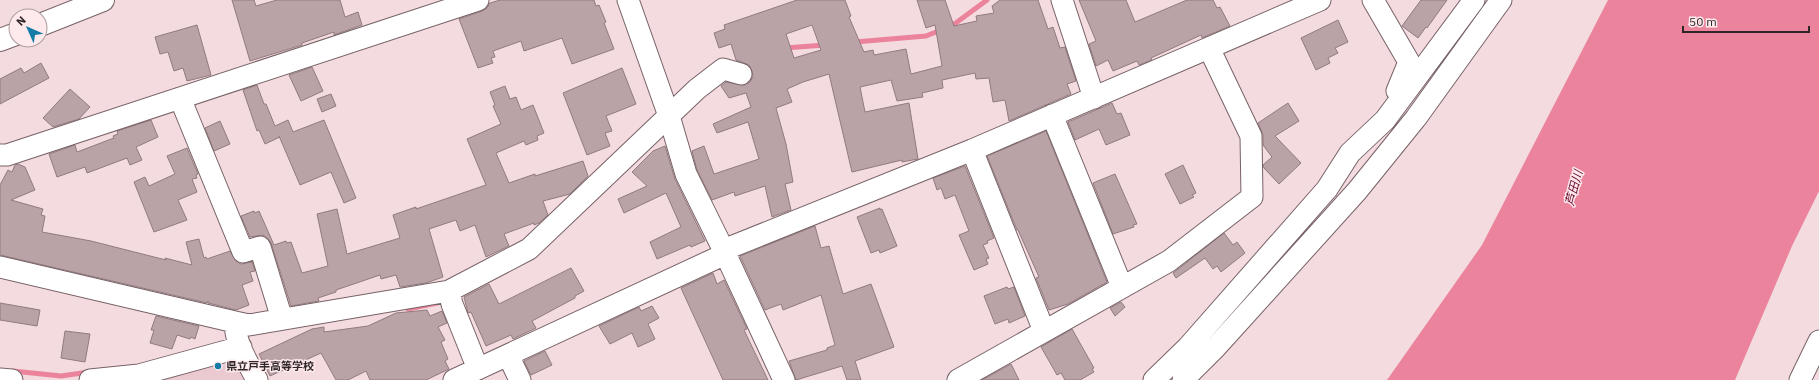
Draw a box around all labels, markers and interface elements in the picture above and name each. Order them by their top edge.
north arrow [8,8,48,48]
scale bar [1683,8,1809,34]
text: N [13,13,29,29]
text: 50 m [1689,14,1717,29]
water label: 芦田川 [1562,167,1586,207]
place label: 県立戸手高等学校 [226,359,314,373]
marker: 県立戸手高等学校 [213,361,223,371]

